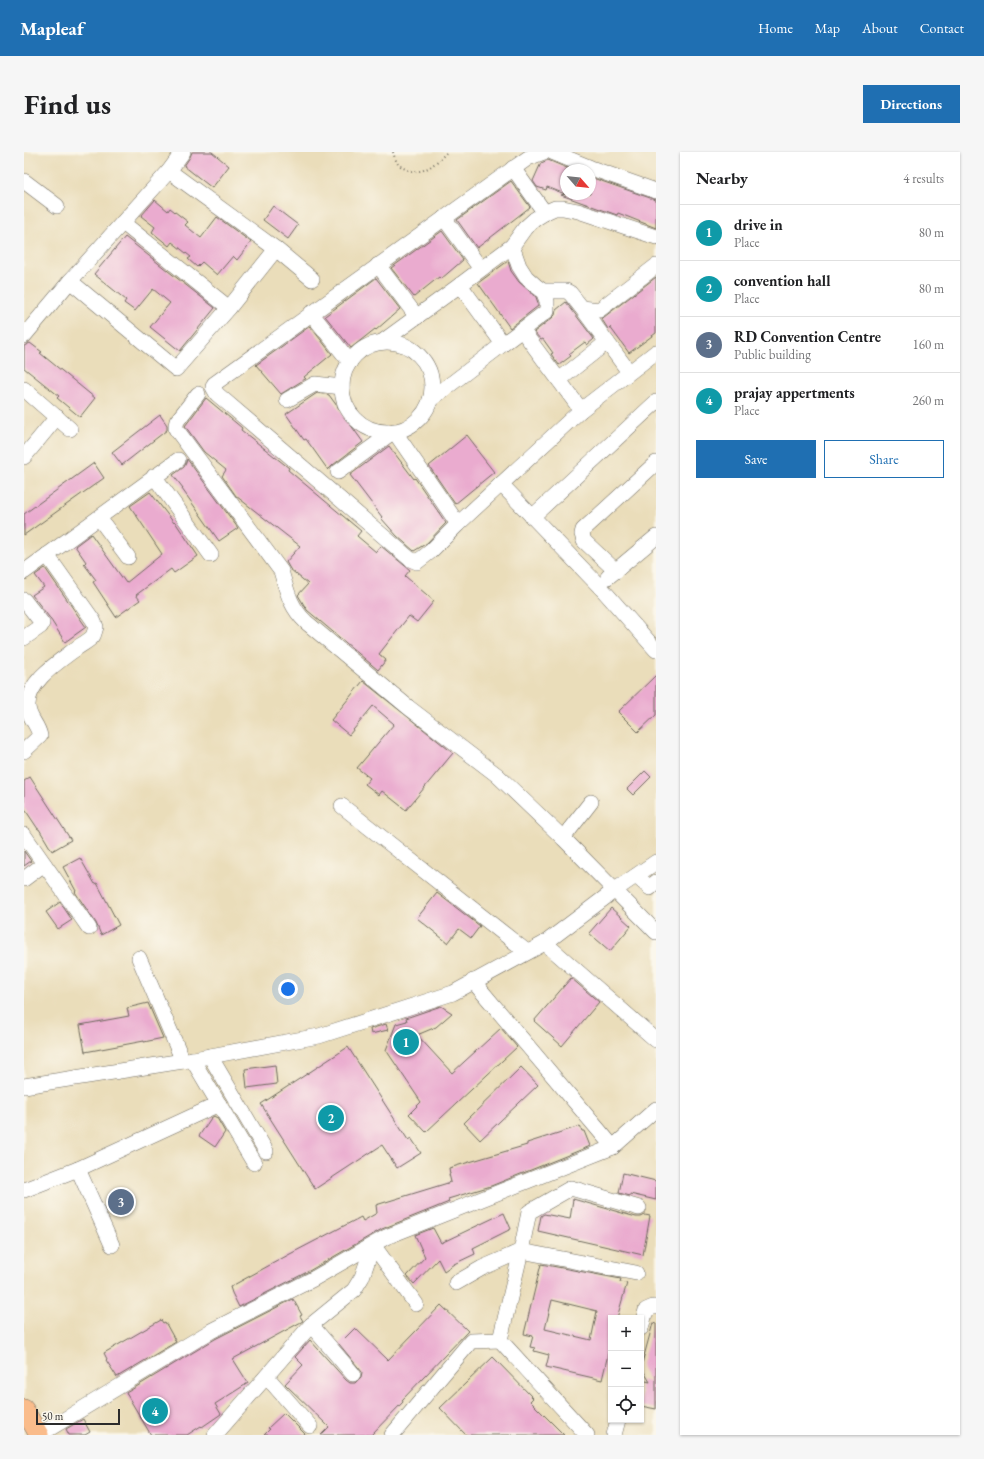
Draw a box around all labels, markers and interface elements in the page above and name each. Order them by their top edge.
text: Mapleaf [20,16,84,41]
text: Home [758,19,793,37]
text: Map [815,19,840,37]
text: About [862,19,898,37]
text: Contact [920,19,964,37]
button: Directions [863,85,960,123]
text: Find us [24,86,111,122]
north arrow [560,164,596,200]
text: Nearby [696,167,748,189]
text: 4 results [903,170,944,187]
text: drive in [734,215,783,234]
text: 1 [706,224,712,241]
text: 80 m [919,224,944,241]
text: Place [734,234,760,251]
text: convention hall [734,271,830,290]
text: 2 [706,280,712,297]
text: 80 m [919,280,944,297]
text: Place [734,290,760,307]
text: RD Convention Centre [734,327,881,346]
text: 3 [706,336,712,353]
text: 160 m [913,336,944,353]
text: Public building [734,346,811,363]
text: prajay appertments [734,383,855,402]
text: 4 [706,392,712,409]
text: 260 m [913,392,944,409]
text: Place [734,402,760,419]
button: Save [696,440,816,478]
button: Share [824,440,944,478]
your location [278,979,298,999]
pin: 1 [393,1027,419,1057]
pin: 2 [318,1103,344,1133]
pin: 3 [108,1187,134,1217]
map controls [608,1315,644,1423]
button: + [608,1315,644,1351]
button: − [608,1351,644,1387]
button: locate [608,1387,644,1423]
pin: 4 [142,1396,168,1426]
scale bar [36,1407,120,1426]
text: 50 m [42,1409,63,1423]

